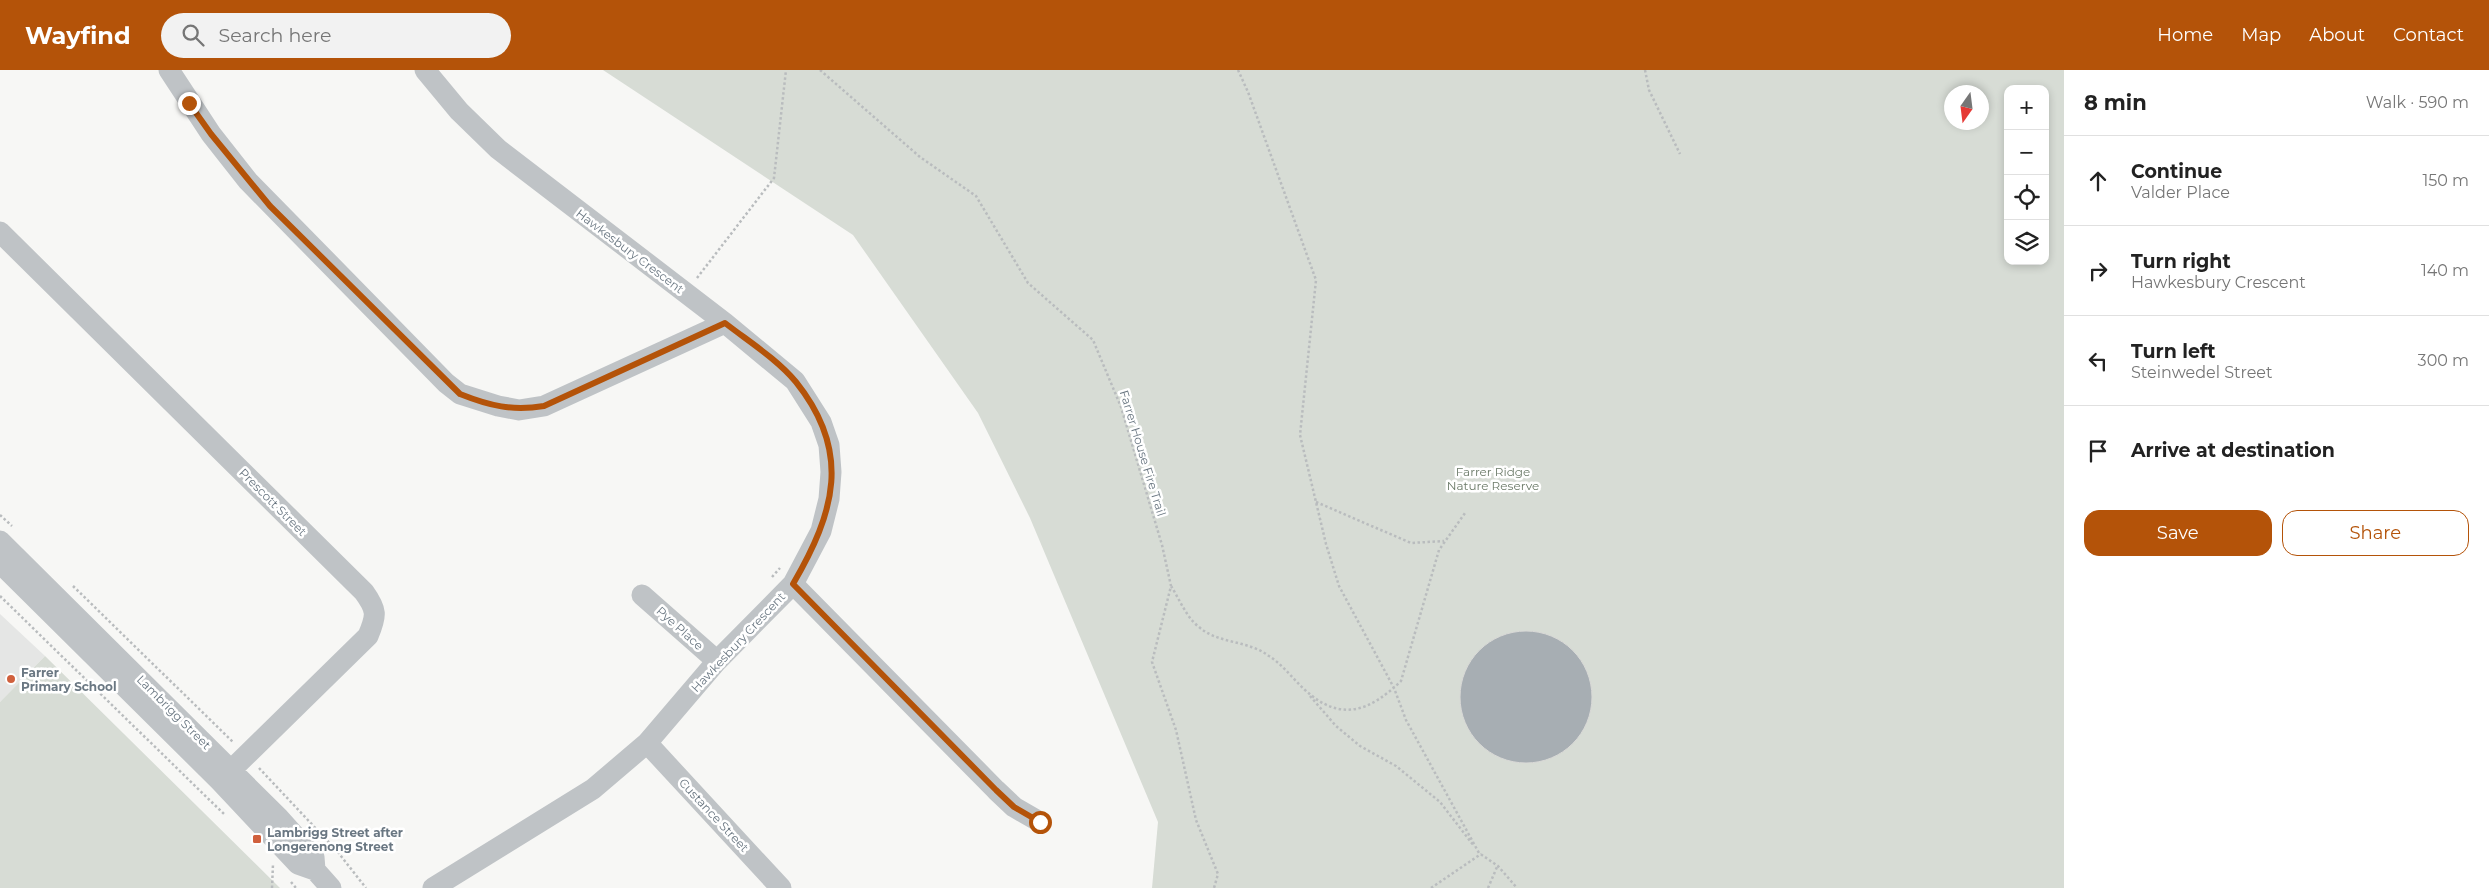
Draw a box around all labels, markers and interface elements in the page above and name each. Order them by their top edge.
search box [161,13,511,58]
text: Wayfind [25,21,131,50]
icon: search [179,21,207,49]
text: Search here [219,24,332,47]
text: Home [2157,24,2213,46]
text: Map [2241,24,2281,46]
text: About [2309,24,2365,46]
text: Contact [2393,24,2464,46]
north arrow [1944,85,1989,130]
map controls [2004,85,2049,265]
button: + [2004,85,2049,130]
text: 8 min [2084,90,2147,115]
route end [178,92,201,115]
text: Walk · 590 m [2366,93,2469,112]
button: − [2004,130,2049,175]
text: Continue [2131,160,2222,183]
icon: ahead [2084,167,2112,195]
text: 150 m [2422,171,2469,190]
button: locate [2004,175,2049,220]
text: Valder Place [2131,183,2230,202]
street label: Hawkesbury Crescent [573,206,687,296]
button: layers [2004,220,2049,265]
text: Turn right [2131,250,2231,273]
icon: right [2084,257,2112,285]
text: 140 m [2421,261,2469,280]
text: Hawkesbury Crescent [2131,273,2306,292]
text: Turn left [2131,340,2216,363]
icon: left [2084,347,2112,375]
text: 300 m [2418,351,2469,370]
text: Steinwedel Street [2131,363,2273,382]
street label: Farrer House Fire Trail [1117,388,1169,518]
icon: arrive [2084,437,2112,465]
text: Arrive at destination [2131,439,2335,462]
park label: Farrer Ridge Nature Reserve [1447,464,1539,493]
street label: Prescott Street [236,465,310,539]
button: Save [2084,510,2272,556]
button: Share [2282,510,2469,556]
street label: Hawkesbury Crescent [688,589,788,695]
street label: Pye Place [653,603,707,653]
place label: Farrer Primary School [21,665,117,694]
street label: Lambrigg Street [134,672,214,752]
marker: Farrer Primary School [5,673,17,685]
street label: Custance Street [676,775,752,855]
route start [1029,811,1052,834]
place label: Lambrigg Street after Longerenong Street [267,825,403,854]
marker: Lambrigg Street after Longerenong Street [251,833,263,845]

